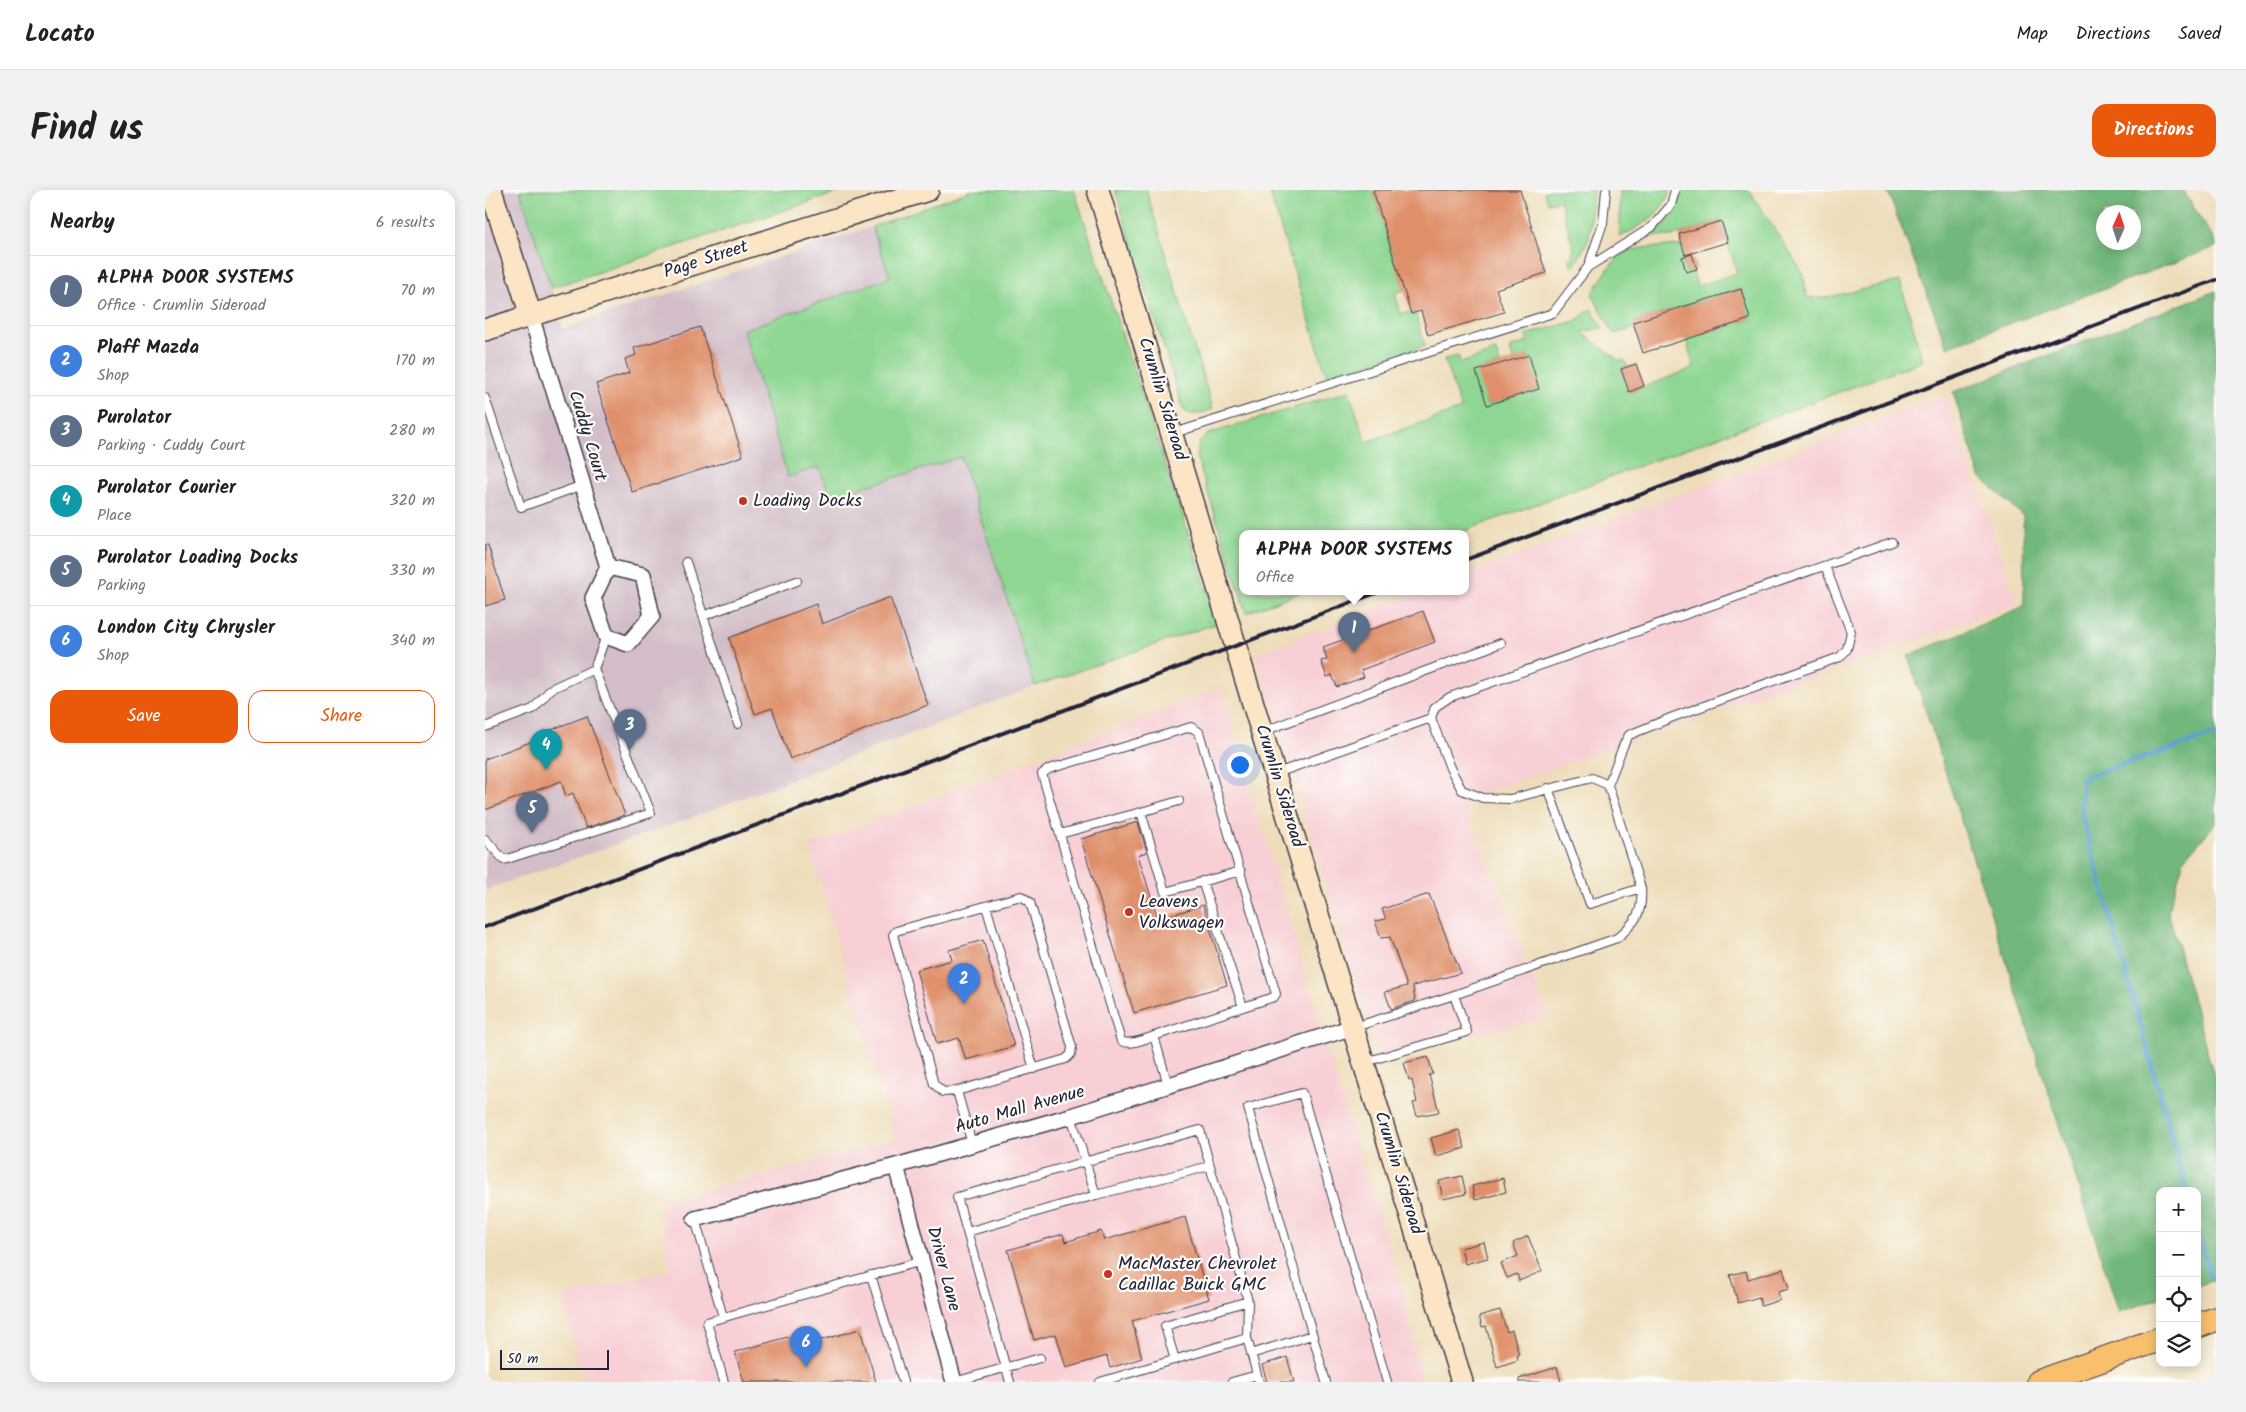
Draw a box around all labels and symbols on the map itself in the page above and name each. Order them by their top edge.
north arrow [2096,205,2141,250]
street label: Page Street [660,232,753,287]
street label: Crumlin Sideroad [1129,334,1195,465]
street label: Cuddy Court [559,387,615,486]
place label: Loading Docks [753,487,862,516]
marker: Loading Docks [737,495,749,507]
pin: 1 [1338,612,1370,653]
pin: 3 [614,709,646,750]
street label: Crumlin Sideroad [1246,721,1312,852]
pin: 4 [530,729,562,770]
your location [1227,752,1253,778]
pin: 5 [516,792,548,833]
place label: Leavens Volkswagen [1139,888,1224,938]
marker: Leavens Volkswagen [1123,906,1135,918]
pin: 2 [948,963,980,1004]
street label: Auto Mall Avenue [952,1078,1088,1142]
street label: Crumlin Sideroad [1365,1108,1431,1239]
street label: Driver Lane [918,1223,968,1315]
place label: MacMaster Chevrolet Cadillac Buick GMC [1118,1250,1278,1300]
marker: MacMaster Chevrolet Cadillac Buick GMC [1102,1268,1114,1280]
pin: 6 [790,1326,822,1367]
scale bar [500,1347,609,1370]

